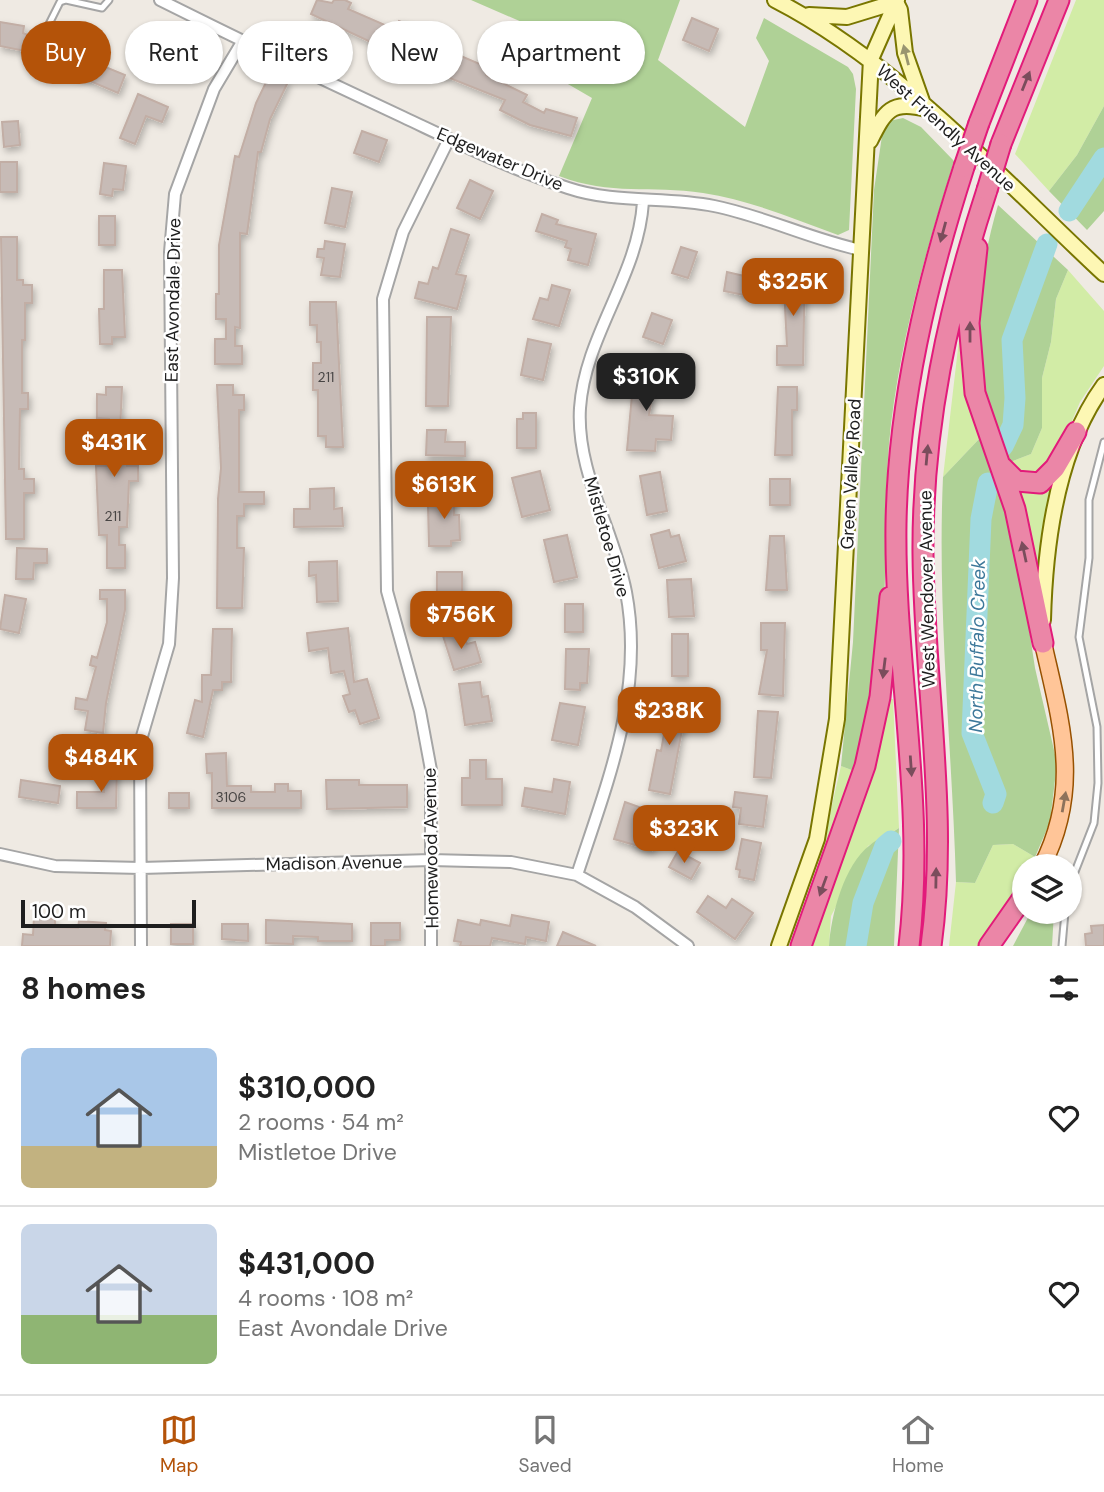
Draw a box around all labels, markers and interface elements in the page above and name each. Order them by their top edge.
chip: Buy [21,21,111,84]
chip: Rent [125,21,223,84]
chip: Filters [237,21,353,84]
chip: New [367,21,463,84]
chip: Apartment [477,21,645,84]
one-way arrow [900,44,911,66]
street label: West Friendly Avenue [871,59,1021,197]
one-way arrow [1020,70,1031,91]
street label: Edgewater Drive [433,122,567,196]
street label: East Avondale Drive [160,218,186,382]
one-way arrow [938,222,948,243]
pin: $325K [744,258,842,318]
text: $325K [758,266,828,296]
one-way arrow [964,321,976,343]
pin: $310K [597,354,695,413]
text: $310K [612,361,680,391]
house number: 211 [318,368,334,386]
street label: Green Valley Road [835,398,867,550]
pin: $431K [65,420,163,479]
text: $431K [81,427,147,457]
one-way arrow [922,444,933,466]
pin: $613K [395,462,493,521]
text: $613K [411,469,477,499]
street label: Mistletoe Drive [578,474,636,600]
street label: West Wendover Avenue [913,490,941,688]
house number: 211 [105,507,121,525]
one-way arrow [1018,541,1029,563]
water label: North Buffalo Creek [963,559,991,733]
pin: $756K [412,592,510,651]
text: $756K [426,599,496,629]
one-way arrow [878,657,889,679]
pin: $238K [620,688,718,747]
text: $238K [634,695,704,725]
pin: $484K [52,734,150,794]
text: $484K [64,742,138,772]
one-way arrow [906,755,917,777]
street label: Homewood Avenue [418,767,444,929]
house number: 3106 [216,788,246,806]
one-way arrow [1059,791,1070,813]
pin: $323K [635,806,733,865]
text: $323K [649,813,719,843]
street label: Madison Avenue [266,850,402,876]
map controls [1012,854,1082,924]
button: layers [1012,854,1082,924]
one-way arrow [931,867,942,889]
one-way arrow [817,875,828,896]
scale bar [21,897,196,929]
text: 100 m [32,899,86,924]
text: 8 homes [21,969,146,1008]
icon: filters [1045,969,1083,1007]
text: $310,000 [238,1068,376,1107]
icon: home [77,1076,161,1160]
icon: heart [1045,1099,1083,1137]
text: 2 rooms · 54 m² [238,1107,404,1137]
text: Mistletoe Drive [238,1137,397,1167]
text: $431,000 [238,1244,375,1283]
icon: home [77,1252,161,1336]
icon: heart [1045,1275,1083,1313]
text: 4 rooms · 108 m² [238,1283,413,1313]
text: East Avondale Drive [238,1313,448,1343]
tab: Map [160,1411,198,1478]
tab: Saved [519,1411,572,1478]
tab: Home [892,1411,944,1478]

